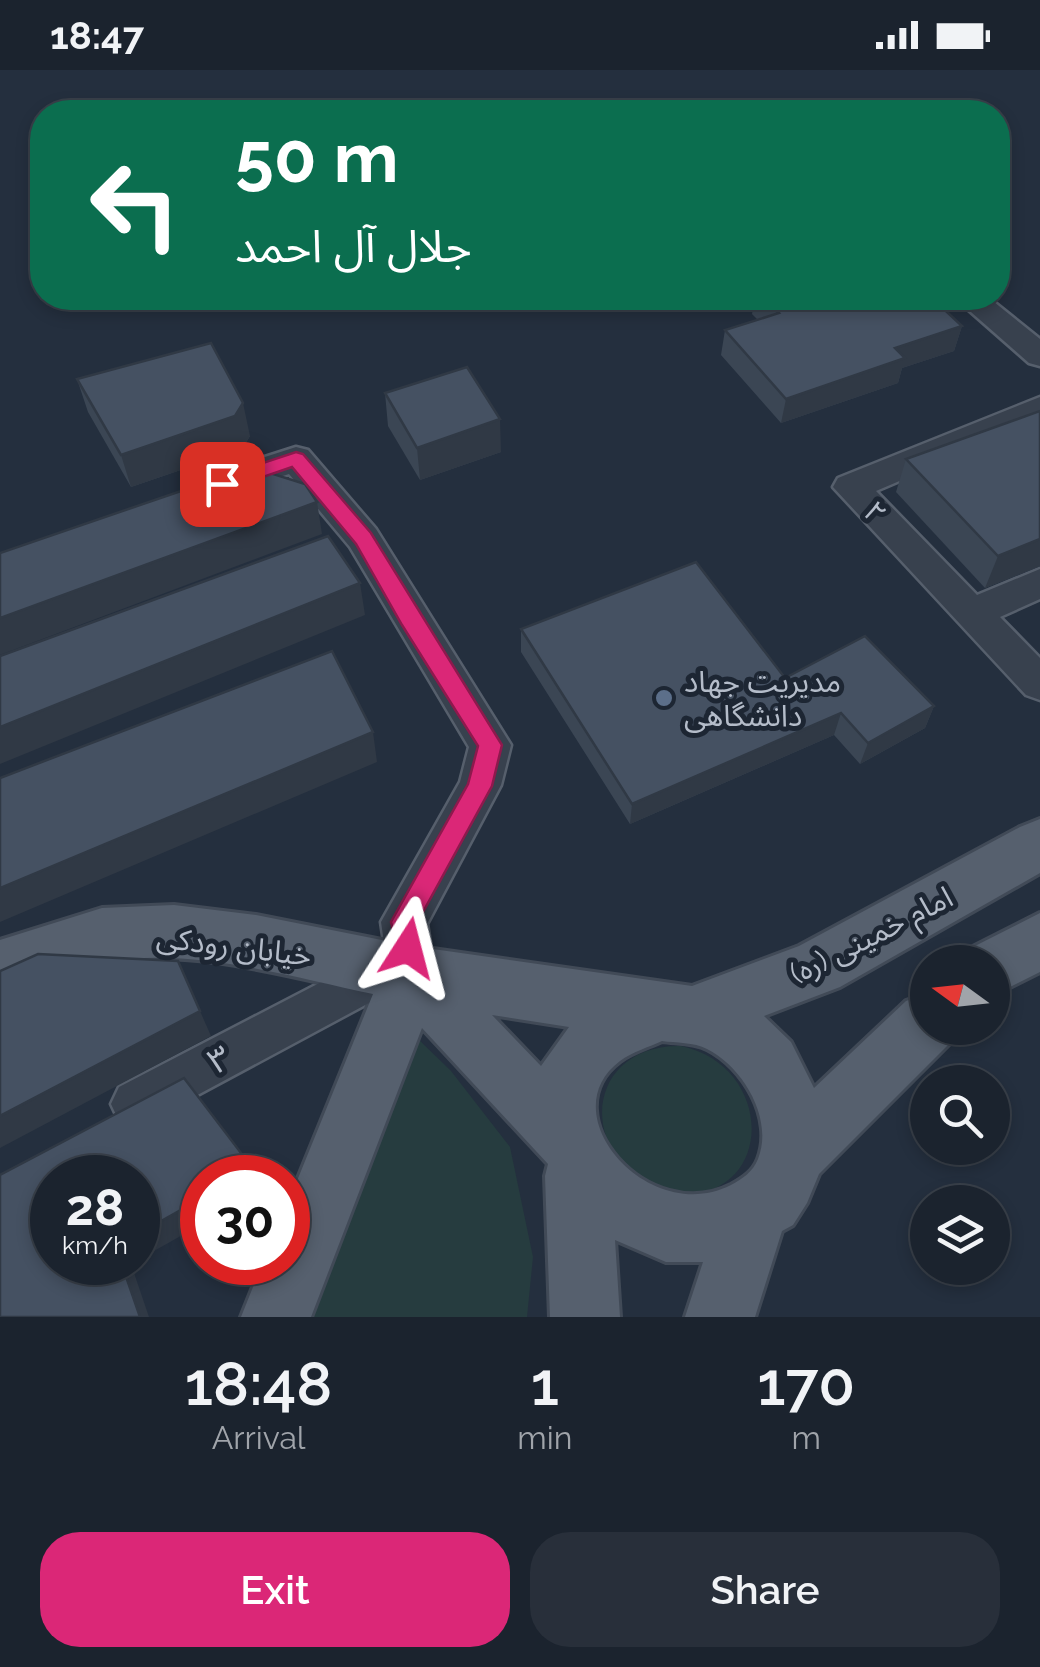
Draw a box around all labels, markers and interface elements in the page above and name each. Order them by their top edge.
text: 18:47 [50,13,144,58]
text: 50 m [235,116,399,198]
icon: left [70,140,200,270]
text: جلال آل احمد [235,220,472,273]
pin [180,442,265,527]
icon: arrive [195,457,250,512]
street label: ۲ [856,494,894,530]
place label: مدیریت جهاد دانشگاهی [684,664,841,733]
marker: مدیریت جهاد دانشگاهی [653,687,675,709]
street label: امام خمینی (ره) [784,879,961,995]
position arrow [356,896,460,1000]
street label: خیابان رودکی [155,919,313,973]
north arrow [910,945,1010,1045]
map controls [910,945,1010,1285]
street label: ۳ [201,1036,237,1082]
button: search [910,1065,1010,1165]
speed limit sign: 30 [180,1155,310,1285]
text: 28 [66,1178,124,1237]
button: layers [910,1185,1010,1285]
text: km/h [62,1230,128,1260]
text: 18:48 [185,1349,332,1419]
text: 1 [531,1349,559,1419]
text: 170 [757,1349,855,1419]
text: Arrival [212,1419,306,1456]
text: min [517,1419,572,1456]
text: m [791,1419,821,1456]
button: Exit [40,1532,510,1647]
button: Share [530,1532,1000,1647]

